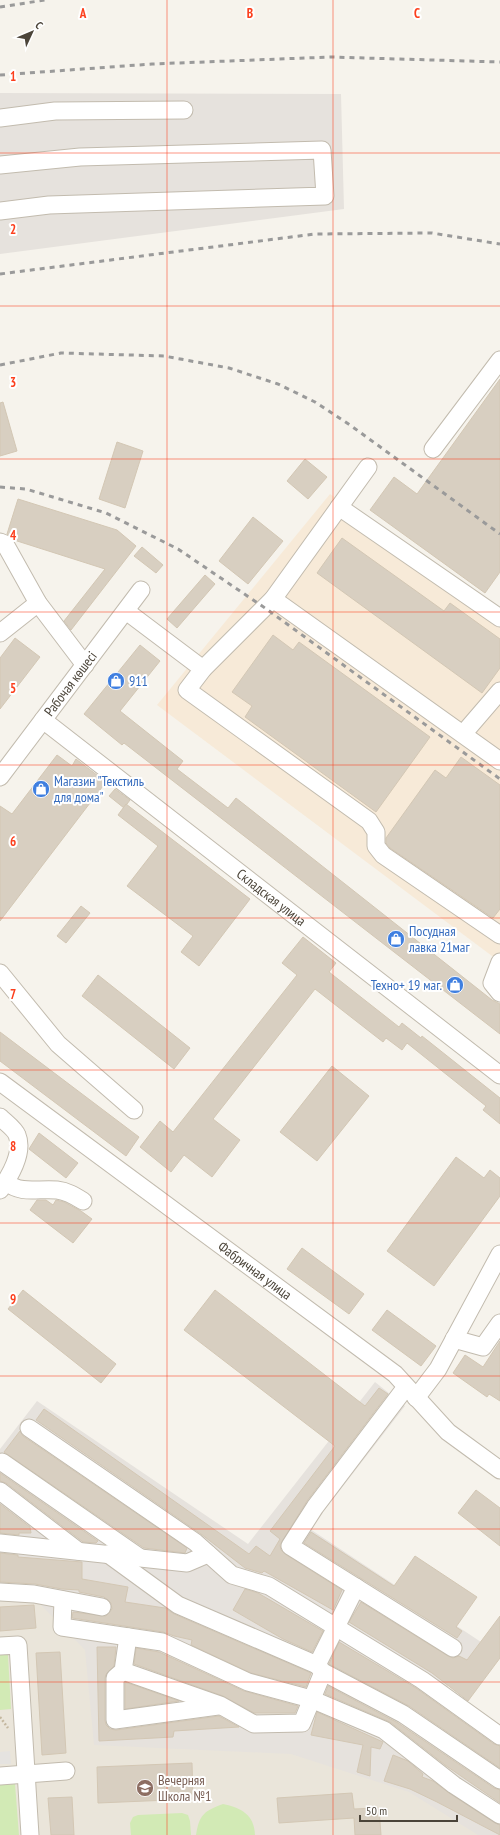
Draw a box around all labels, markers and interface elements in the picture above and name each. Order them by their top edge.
text: A [79,5,87,22]
text: B [247,5,253,22]
text: C [414,5,420,22]
north arrow [12,12,52,52]
text: С [32,18,46,32]
text: 1 [10,68,16,85]
text: 2 [10,221,16,238]
text: 3 [10,374,16,391]
text: 4 [10,527,17,544]
street label: Рабочая көшесі [40,648,101,720]
shop icon: 911 [106,671,126,691]
place label: 911 [129,672,148,690]
text: 5 [10,680,16,697]
place label: Магазин "Текстиль для дома" [54,772,144,806]
shop icon: Магазин "Текстиль для дома" [31,779,51,799]
text: 6 [10,833,16,850]
street label: Складская улица [233,865,309,930]
place label: Посудная лавка 21маг [408,922,470,956]
shop icon: Посудная лавка 21маг [386,929,406,949]
shop icon: Техно+ 19 маг. [445,975,465,995]
place label: Техно+ 19 маг. [371,976,442,994]
text: 7 [10,986,16,1003]
text: 8 [10,1138,16,1155]
street label: Фабричная улица [215,1237,295,1304]
text: 9 [10,1291,16,1308]
place label: Вечерняя Школа №1 [158,1771,211,1805]
school or university icon: Вечерняя Школа №1 [135,1778,155,1798]
scale bar [360,1797,457,1823]
text: 50 m [366,1803,387,1818]

